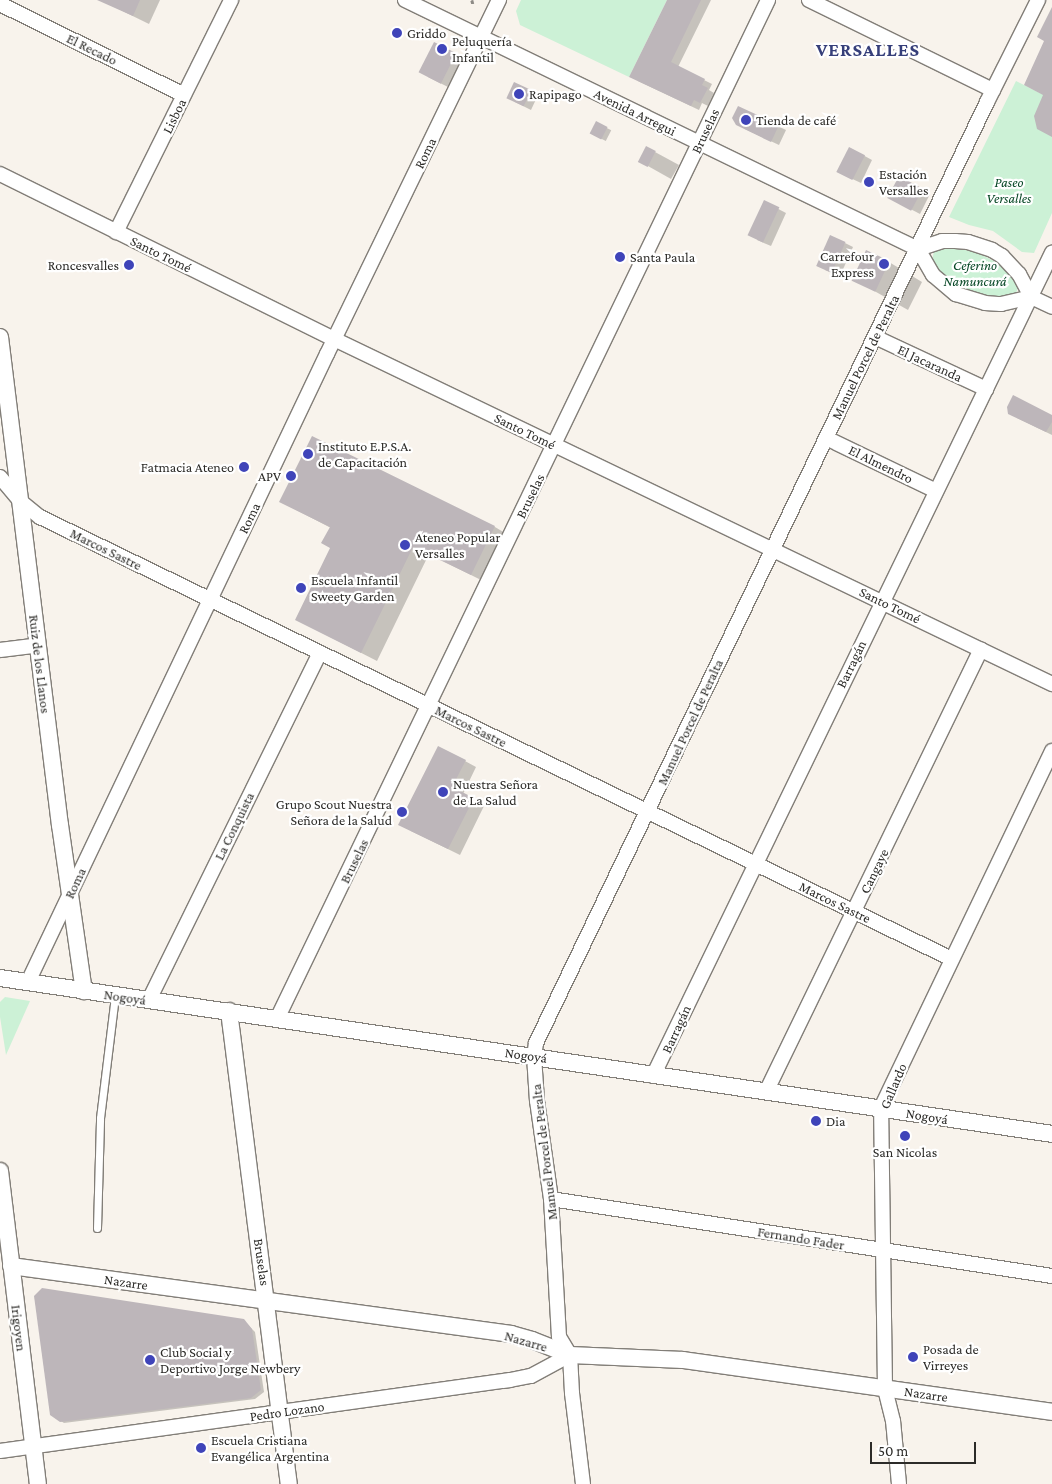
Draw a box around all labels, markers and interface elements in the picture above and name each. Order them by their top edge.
place label: Griddo [407,25,446,41]
marker: Griddo [391,27,403,39]
street label: El Recado [64,30,120,68]
place label: Peluquería Infantil [452,33,512,65]
district label: VERSALLES [815,39,921,61]
marker: Peluquería Infantil [436,43,448,55]
street label: Avenida Arregui [591,85,679,139]
place label: Rapipago [529,86,582,102]
marker: Rapipago [513,88,525,100]
street label: Lisboa [158,96,190,136]
street label: Bruselas [687,106,723,156]
place label: Tienda de café [756,112,836,128]
marker: Tienda de café [740,114,752,126]
street label: Roma [410,135,440,171]
place label: Estación Versalles [879,166,928,198]
park label: Paseo Versalles [987,174,1031,206]
marker: Estación Versalles [863,176,875,188]
street label: Santo Tomé [128,232,194,276]
place label: Carrefour Express [820,248,874,280]
place label: Santa Paula [630,249,695,265]
marker: Santa Paula [614,251,626,263]
place label: Roncesvalles [48,257,119,273]
park label: Ceferino Namuncurá [943,257,1007,290]
marker: Carrefour Express [878,258,890,270]
marker: Roncesvalles [123,259,135,271]
street label: Manuel Porcel de Peralta [827,292,903,422]
street label: El Jacaranda [895,341,965,385]
street label: Santo Tomé [492,409,558,453]
place label: Instituto E.P.S.A. de Capacitación [318,438,411,471]
street label: El Almendro [846,441,916,487]
marker: Instituto E.P.S.A. de Capacitación [302,448,314,460]
place label: Fatmacia Ateneo [141,459,234,475]
marker: Fatmacia Ateneo [238,461,250,473]
place label: APV [258,468,281,484]
marker: APV [285,470,297,482]
street label: Bruselas [512,471,548,521]
street label: Roma [234,500,264,536]
street label: Marcos Sastre [67,524,145,574]
place label: Ateneo Popular Versalles [415,529,500,562]
marker: Ateneo Popular Versalles [399,539,411,551]
place label: Escuela Infantil Sweety Garden [311,572,398,604]
marker: Escuela Infantil Sweety Garden [295,582,307,594]
street label: Santo Tomé [857,583,923,627]
street label: Ruiz de los Llanos [26,614,54,714]
street label: Barragán [832,637,870,691]
street label: Manuel Porcel de Peralta [653,656,727,788]
street label: Marcos Sastre [432,701,510,751]
place label: Nuestra Señora de La Salud [453,776,538,809]
marker: Nuestra Señora de La Salud [437,786,449,798]
street label: La Conquista [210,789,258,863]
place label: Grupo Scout Nuestra Señora de la Salud [276,796,392,829]
marker: Grupo Scout Nuestra Señora de la Salud [396,806,408,818]
street label: Bruselas [336,836,372,886]
street label: Cangaye [856,846,892,896]
street label: Roma [61,865,89,901]
street label: Marcos Sastre [796,877,874,927]
street label: Nogoyá [103,986,147,1008]
street label: Barragán [658,1002,694,1056]
street label: Nogoyá [504,1044,548,1066]
street label: Gallardo [876,1061,910,1111]
street label: Manuel Porcel de Peralta [527,1083,561,1221]
street label: Nogoyá [905,1104,949,1128]
place label: Dia [826,1113,845,1129]
marker: Dia [810,1115,822,1127]
marker: San Nicolas [899,1130,911,1142]
place label: San Nicolas [873,1144,937,1160]
street label: Fernando Fader [756,1223,846,1253]
street label: Bruselas [250,1237,274,1287]
street label: Nazarre [103,1271,149,1293]
street label: Irigoyen [8,1304,30,1352]
street label: Nazarre [503,1327,549,1355]
place label: Posada de Virreyes [923,1341,979,1374]
place label: Club Social y Deportivo Jorge Newbery [160,1344,301,1376]
marker: Posada de Virreyes [907,1351,919,1363]
marker: Club Social y Deportivo Jorge Newbery [144,1354,156,1366]
street label: Nazarre [903,1383,949,1405]
street label: Pedro Lozano [249,1397,325,1425]
place label: Escuela Cristiana Evangélica Argentina [211,1432,329,1464]
scale bar [872,1432,978,1464]
marker: Escuela Cristiana Evangélica Argentina [195,1442,207,1454]
text: 50 m [878,1443,908,1459]

